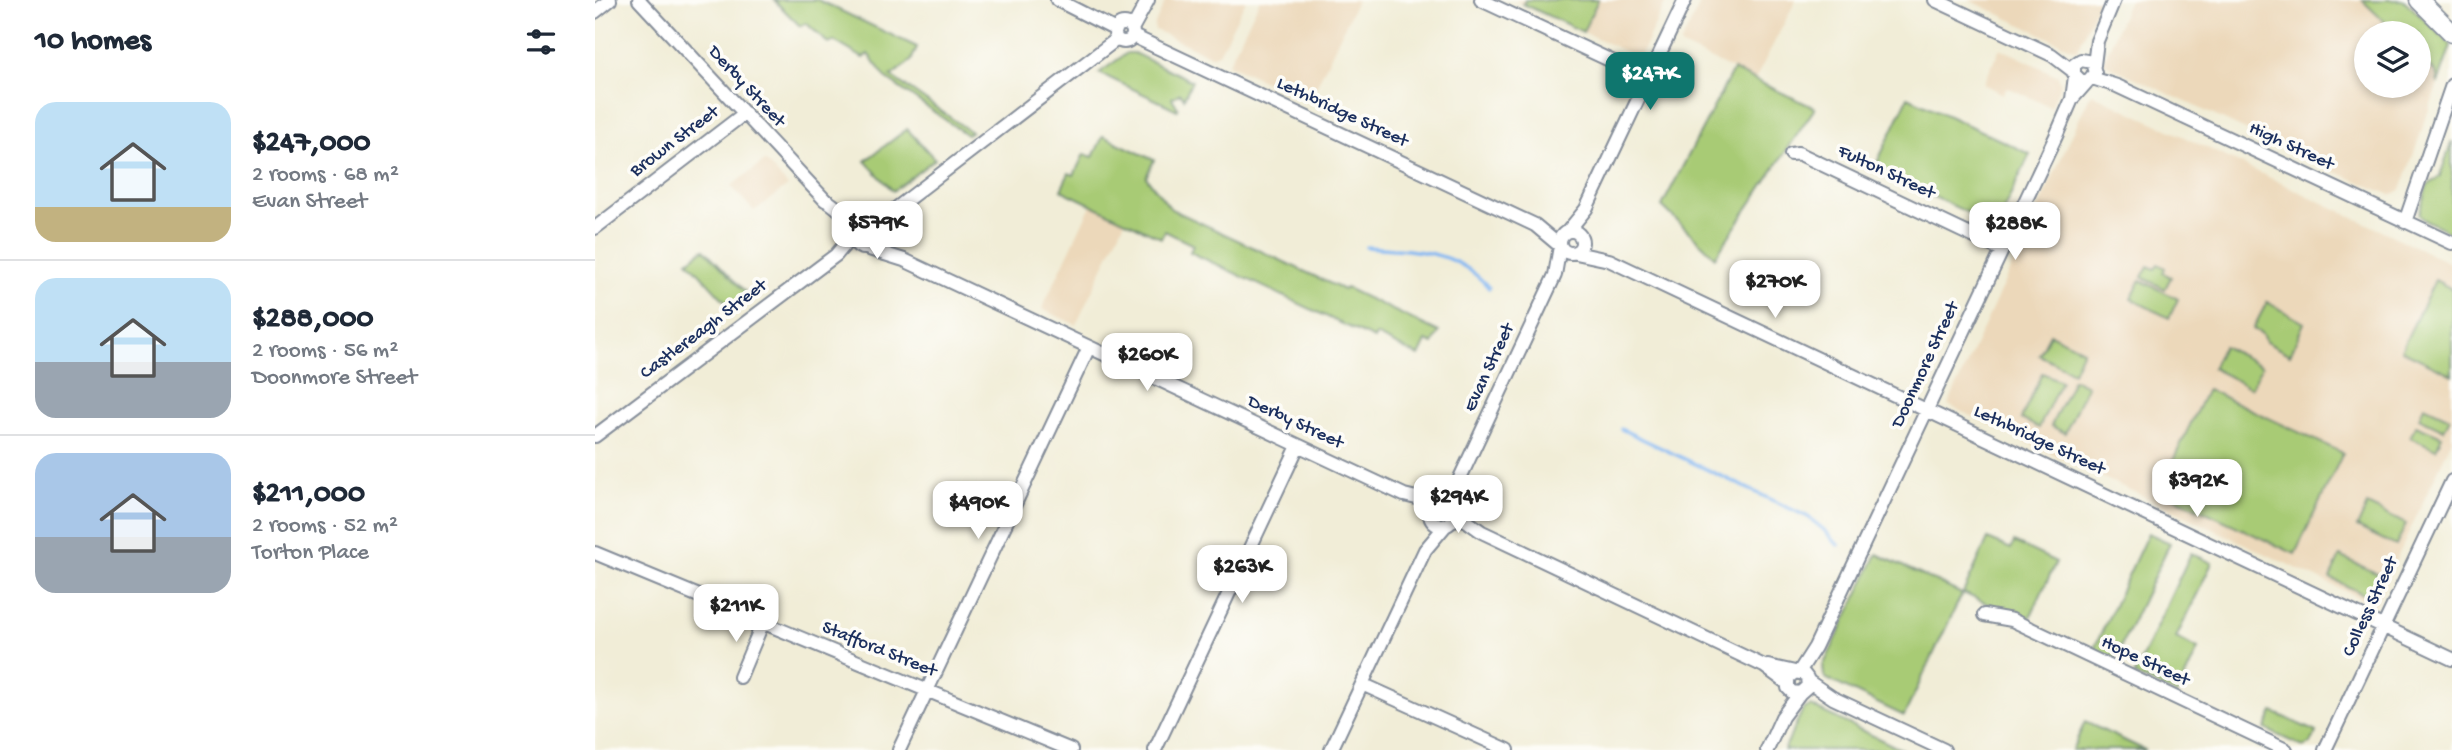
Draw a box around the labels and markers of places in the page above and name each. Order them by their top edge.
pin: $247K [1601,52,1699,112]
pin: $579K [828,202,926,261]
pin: $288K [1966,202,2064,262]
pin: $270K [1726,260,1824,320]
pin: $260K [1098,334,1196,393]
pin: $392K [2148,460,2246,519]
pin: $294K [1409,476,1507,535]
pin: $490K [929,482,1027,541]
pin: $263K [1193,546,1291,605]
pin: $211K [687,584,785,644]

